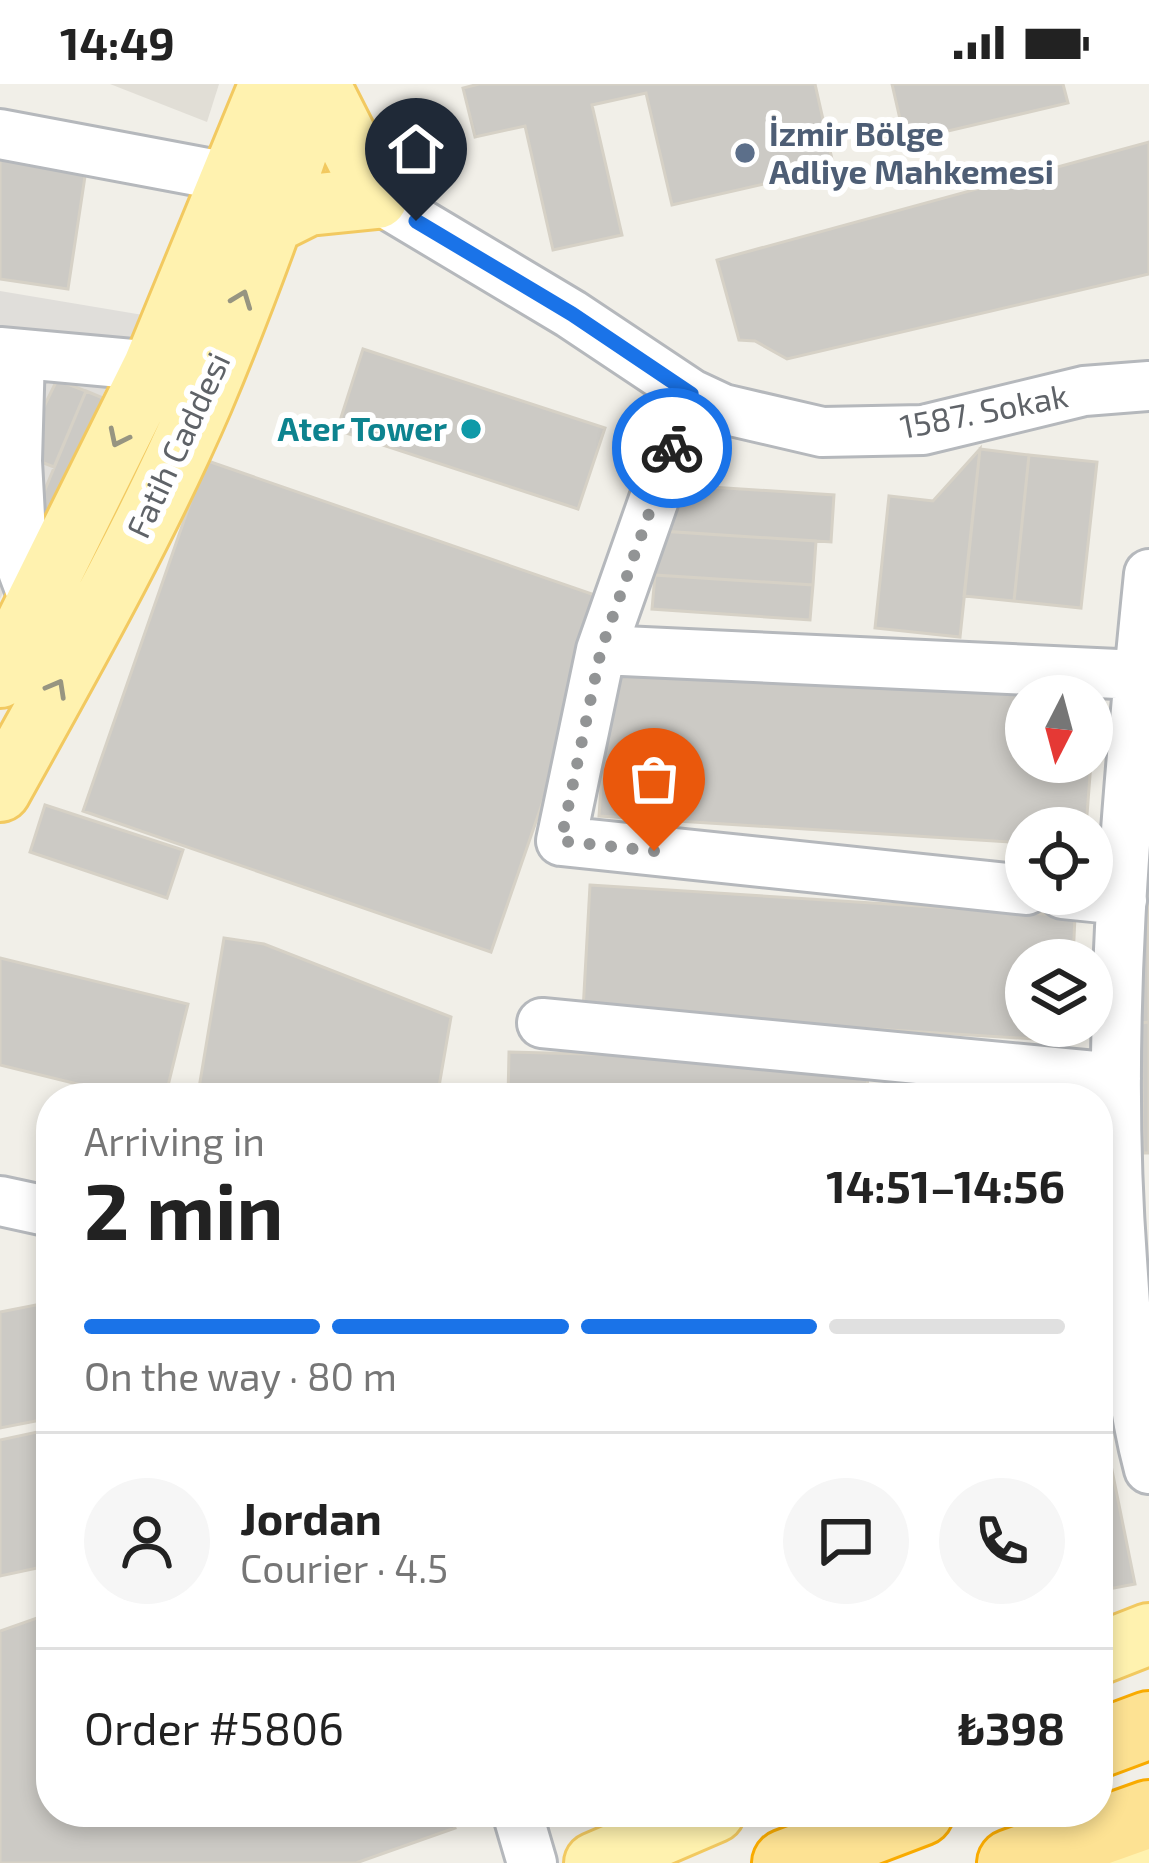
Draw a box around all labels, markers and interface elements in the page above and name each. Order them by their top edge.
text: 14:49 [60,15,175,69]
pin [365,98,467,221]
place label: İzmir Bölge Adliye Mahkemesi [769,113,1054,191]
icon: home [383,116,449,182]
marker: İzmir Bölge Adliye Mahkemesi [732,140,758,166]
one-way arrow [228,289,252,310]
street label: Fatih Caddesi [117,346,237,544]
street label: 1587. Sokak [896,374,1071,446]
courier [612,388,732,508]
place label: Ater Tower [277,408,447,448]
icon: bike [639,415,705,481]
marker: Ater Tower [458,416,484,442]
one-way arrow [109,426,133,447]
north arrow [1005,675,1113,783]
map controls [1005,675,1113,1047]
one-way arrow [43,680,66,701]
pin [603,728,705,851]
icon: bag [621,746,687,812]
button: locate [1005,807,1113,915]
button: layers [1005,939,1113,1047]
text: Arriving in [84,1117,265,1164]
text: 14:51–14:56 [826,1158,1065,1212]
text: 2 min [84,1162,283,1256]
text: On the way · 80 m [84,1352,397,1399]
button: person [84,1478,210,1604]
button: chat [783,1478,909,1604]
button: phone [939,1478,1065,1604]
text: Jordan [240,1490,382,1544]
text: Courier · 4.5 [240,1544,448,1591]
text: Order #5806 [84,1700,344,1754]
text: ₺398 [958,1700,1065,1754]

